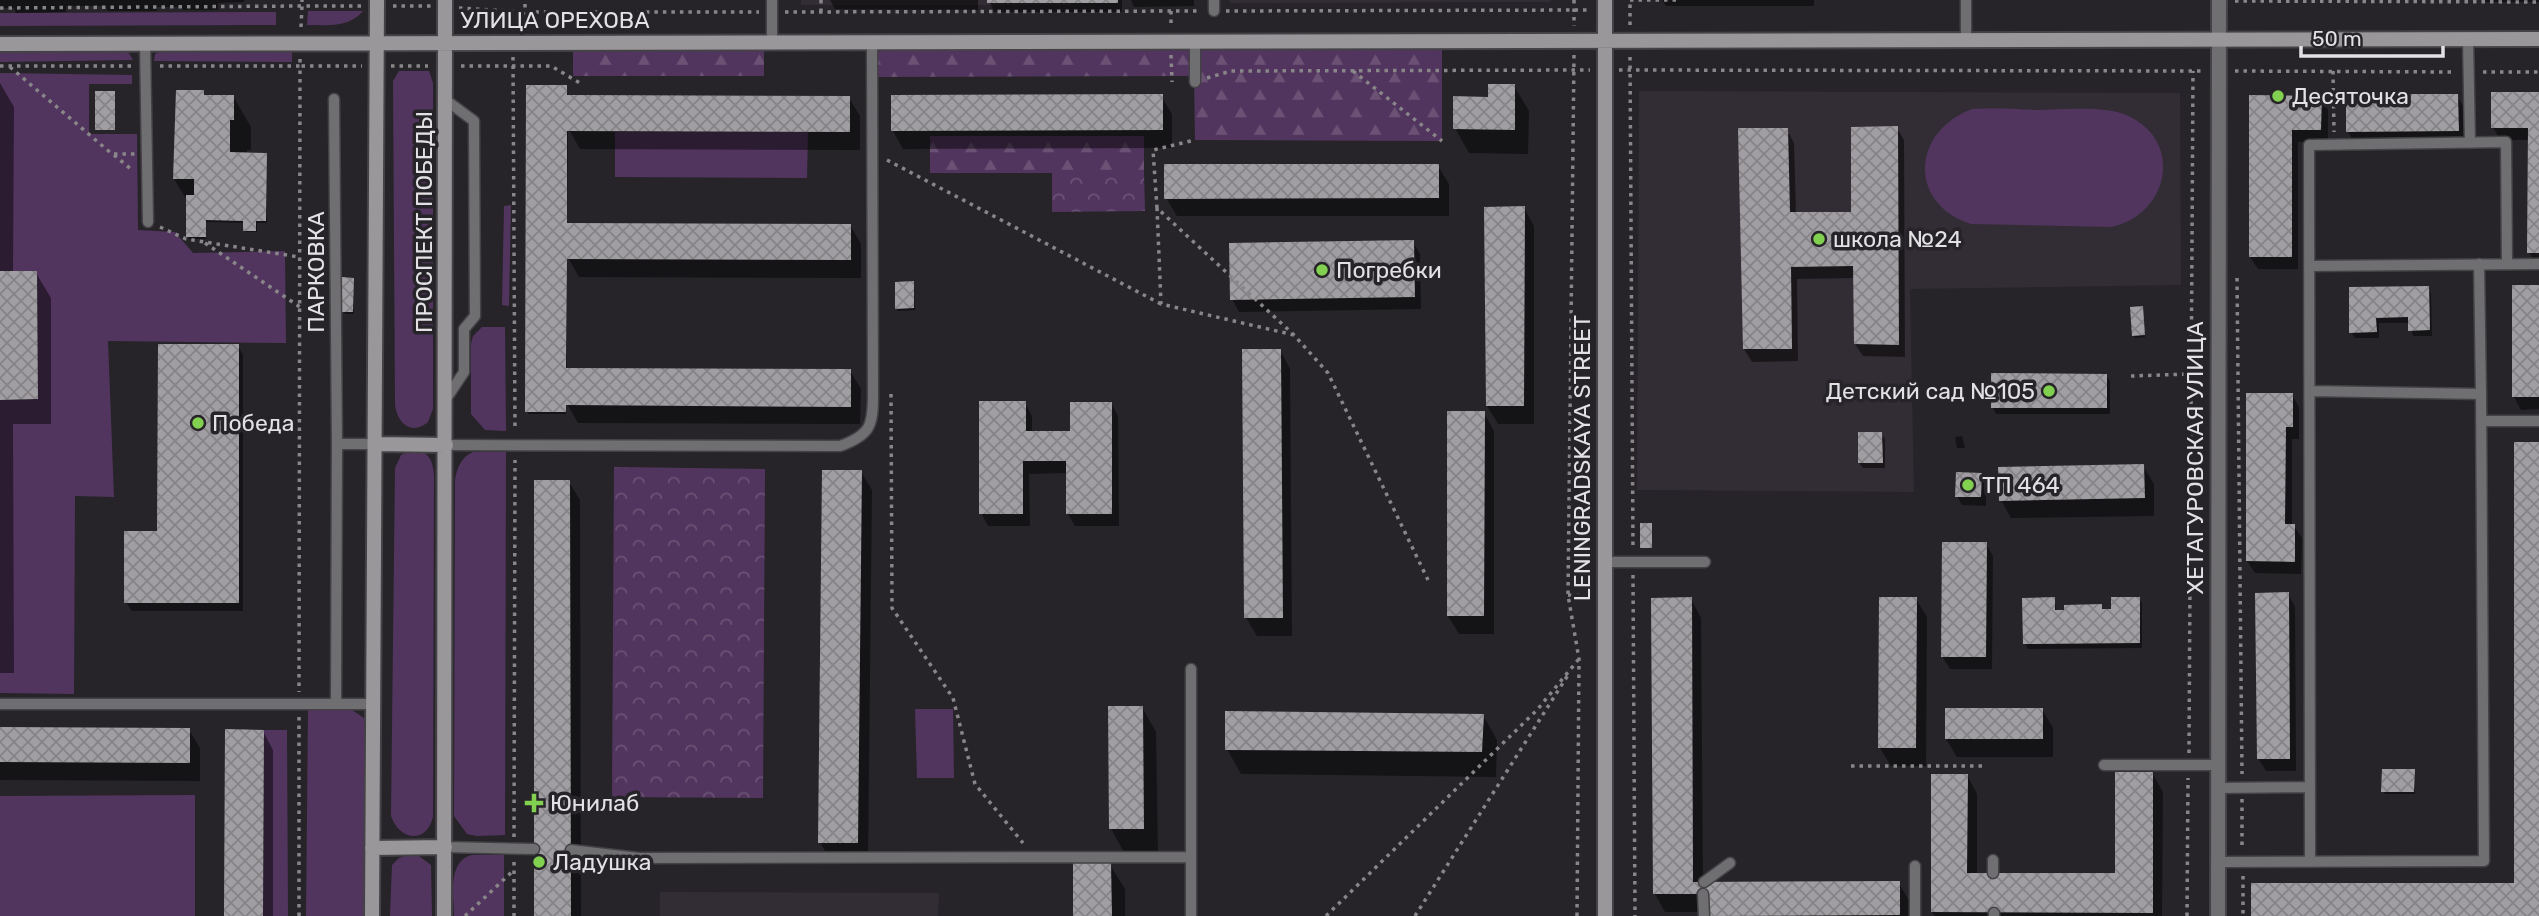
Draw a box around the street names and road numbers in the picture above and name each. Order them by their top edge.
street label: УЛИЦА ОРЕХОВА [460,6,650,34]
street label: ПРОСПЕКТ ПОБЕДЫ [410,111,438,333]
street label: ПАРКОВКА [302,211,330,333]
street label: LENINGRADSKAYA STREET [1568,315,1596,601]
street label: ХЕТАГУРОВСКАЯ УЛИЦА [2181,321,2209,595]

